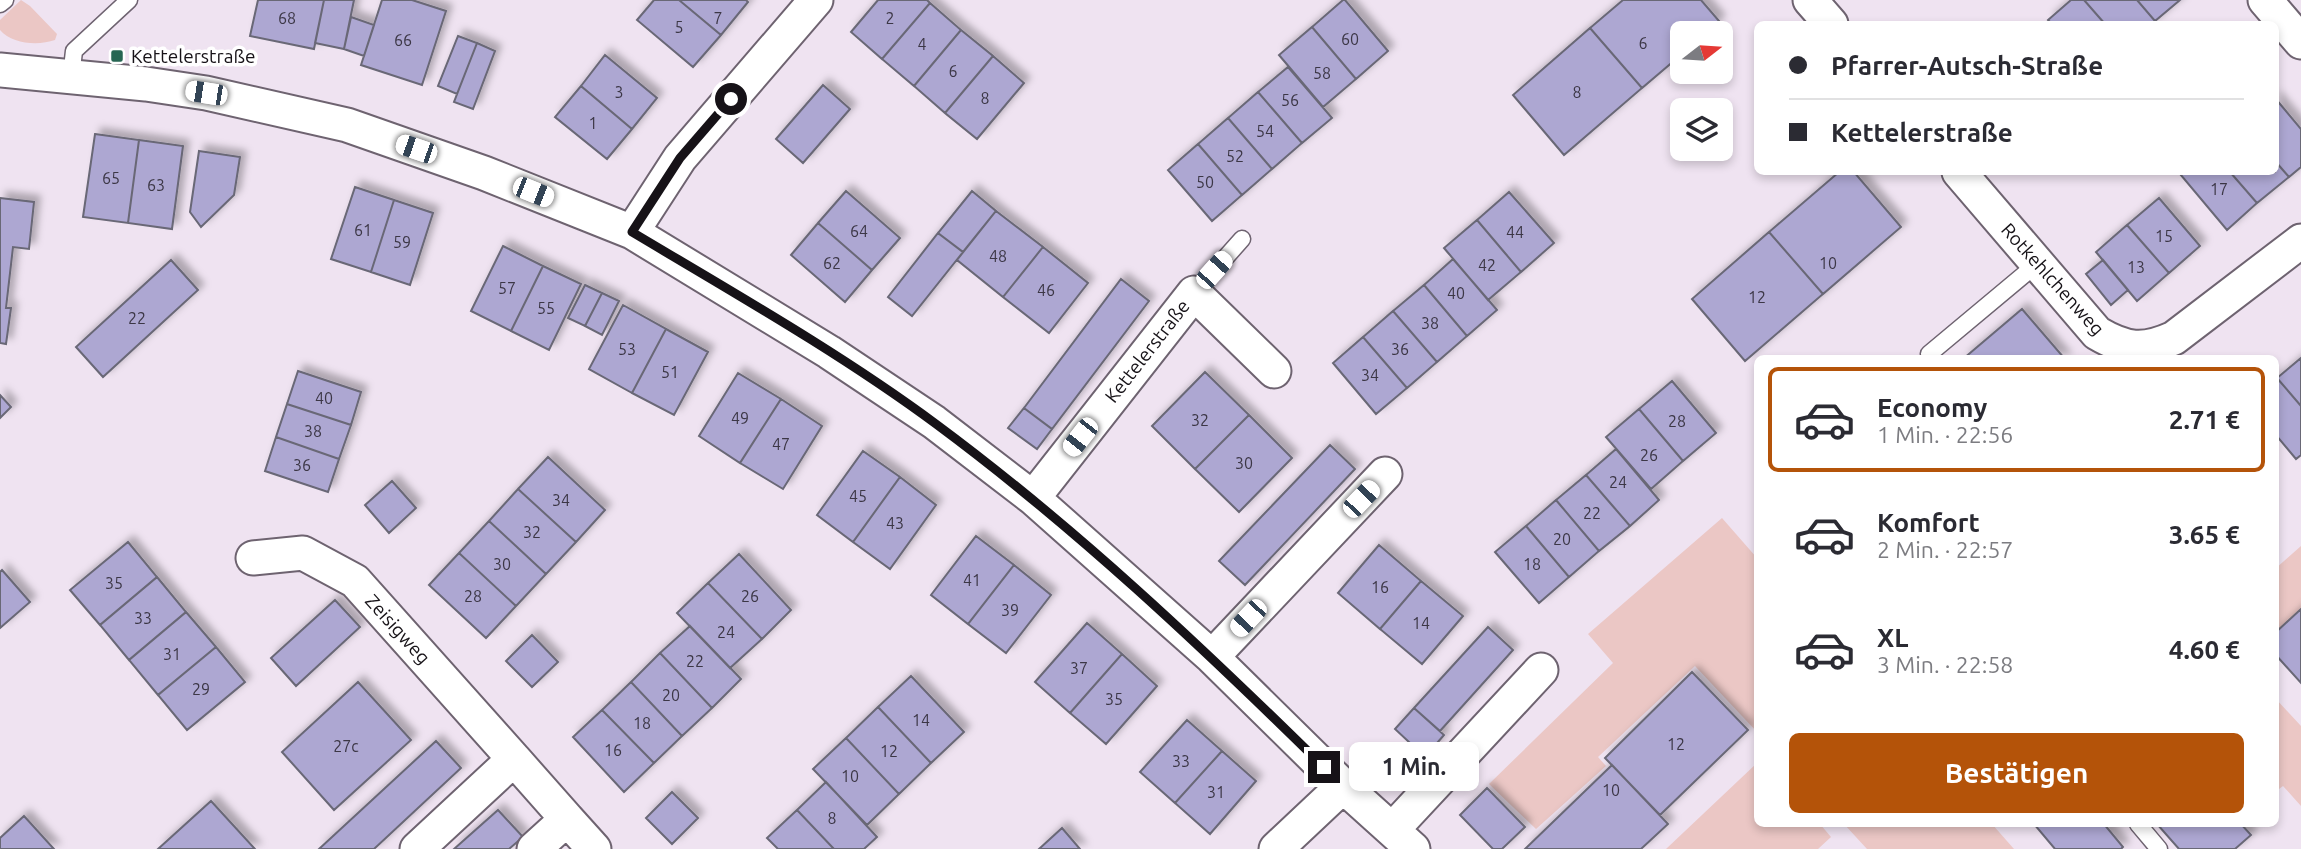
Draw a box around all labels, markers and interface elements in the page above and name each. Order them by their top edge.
house number: 68 [278,9,296,27]
house number: 7 [713,9,723,27]
house number: 2 [885,9,895,27]
house number: 5 [674,18,684,36]
north arrow [1670,21,1732,84]
map controls [1670,21,1733,161]
house number: 60 [1341,30,1359,48]
house number: 66 [394,31,412,49]
house number: 6 [1638,34,1648,52]
house number: 4 [917,35,927,53]
place label: Kettelerstraße [131,45,255,67]
marker: Kettelerstraße [109,48,125,64]
text: Pfarrer-Autsch-Straße [1831,51,2103,80]
house number: 6 [948,62,958,80]
house number: 58 [1313,64,1331,82]
car [184,79,229,107]
house number: 3 [614,83,624,101]
route start [715,83,747,115]
house number: 8 [1572,83,1582,101]
house number: 8 [980,89,990,107]
house number: 56 [1281,91,1299,109]
button: layers [1670,98,1733,161]
house number: 1 [588,114,598,132]
text: Kettelerstraße [1831,118,2013,147]
house number: 54 [1256,122,1274,140]
car [393,132,440,166]
house number: 52 [1226,147,1244,165]
house number: 65 [102,169,120,187]
house number: 50 [1196,173,1214,191]
car [510,174,557,210]
house number: 63 [147,176,165,194]
house number: 17 [2210,180,2228,198]
street label: Rotkehlchenweg [1997,218,2109,340]
house number: 61 [354,221,372,239]
house number: 64 [850,222,868,240]
house number: 44 [1506,223,1524,241]
house number: 15 [2155,227,2173,245]
house number: 59 [393,233,411,251]
house number: 48 [989,247,1007,265]
car [1193,247,1236,293]
house number: 62 [823,254,841,272]
house number: 10 [1819,254,1837,272]
house number: 42 [1478,256,1496,274]
house number: 13 [2127,258,2145,276]
house number: 57 [498,279,516,297]
house number: 46 [1037,281,1055,299]
house number: 40 [1447,284,1465,302]
house number: 12 [1748,288,1766,306]
street label: Kettelerstraße [1100,295,1194,407]
house number: 55 [537,299,555,317]
house number: 22 [128,309,146,327]
house number: 38 [1421,314,1439,332]
house number: 53 [618,340,636,358]
house number: 36 [1391,340,1409,358]
house number: 51 [661,363,679,381]
house number: 34 [1361,366,1379,384]
icon: car [1793,388,1856,451]
house number: 40 [315,389,333,407]
text: Economy [1877,393,1987,422]
text: 2.71 € [2169,405,2240,434]
house number: 49 [731,409,749,427]
house number: 32 [1191,411,1209,429]
house number: 28 [1668,412,1686,430]
car [1059,414,1102,460]
house number: 38 [304,422,322,440]
text: 1 Min. · 22:56 [1877,422,2013,447]
house number: 47 [772,435,790,453]
house number: 26 [1640,446,1658,464]
house number: 30 [1235,454,1253,472]
house number: 36 [293,456,311,474]
house number: 24 [1609,473,1627,491]
car [1339,477,1384,521]
house number: 45 [849,487,867,505]
house number: 34 [552,491,570,509]
icon: car [1793,503,1856,566]
house number: 22 [1583,504,1601,522]
text: Komfort [1877,508,1980,537]
house number: 43 [886,514,904,532]
text: 3.65 € [2169,520,2240,549]
house number: 32 [523,523,541,541]
house number: 20 [1553,530,1571,548]
text: 2 Min. · 22:57 [1877,537,2013,562]
house number: 30 [493,555,511,573]
house number: 18 [1523,555,1541,573]
house number: 41 [963,571,981,589]
house number: 35 [105,574,123,592]
house number: 16 [1371,578,1389,596]
house number: 28 [464,587,482,605]
house number: 26 [741,587,759,605]
street label: Zeisigweg [361,590,435,668]
car [1226,595,1271,641]
house number: 39 [1001,601,1019,619]
house number: 33 [134,609,152,627]
house number: 14 [1412,614,1430,632]
icon: car [1793,618,1856,681]
house number: 24 [717,623,735,641]
text: XL [1877,623,1908,652]
text: 4.60 € [2169,635,2240,664]
house number: 31 [163,645,181,663]
house number: 22 [686,652,704,670]
text: 3 Min. · 22:58 [1877,652,2013,677]
house number: 37 [1070,659,1088,677]
house number: 29 [192,680,210,698]
house number: 20 [662,686,680,704]
house number: 35 [1105,690,1123,708]
house number: 14 [912,711,930,729]
house number: 18 [633,714,651,732]
button: Bestätigen [1789,733,2244,813]
house number: 12 [1667,735,1685,753]
house number: 27c [333,737,359,755]
house number: 16 [604,741,622,759]
house number: 12 [880,742,898,760]
callout: 1 Min. [1348,742,1478,792]
route end [1308,751,1340,783]
house number: 33 [1172,752,1190,770]
text: 1 Min. [1382,754,1446,779]
house number: 10 [841,767,859,785]
house number: 10 [1602,781,1620,799]
house number: 31 [1207,783,1225,801]
house number: 8 [827,809,837,827]

